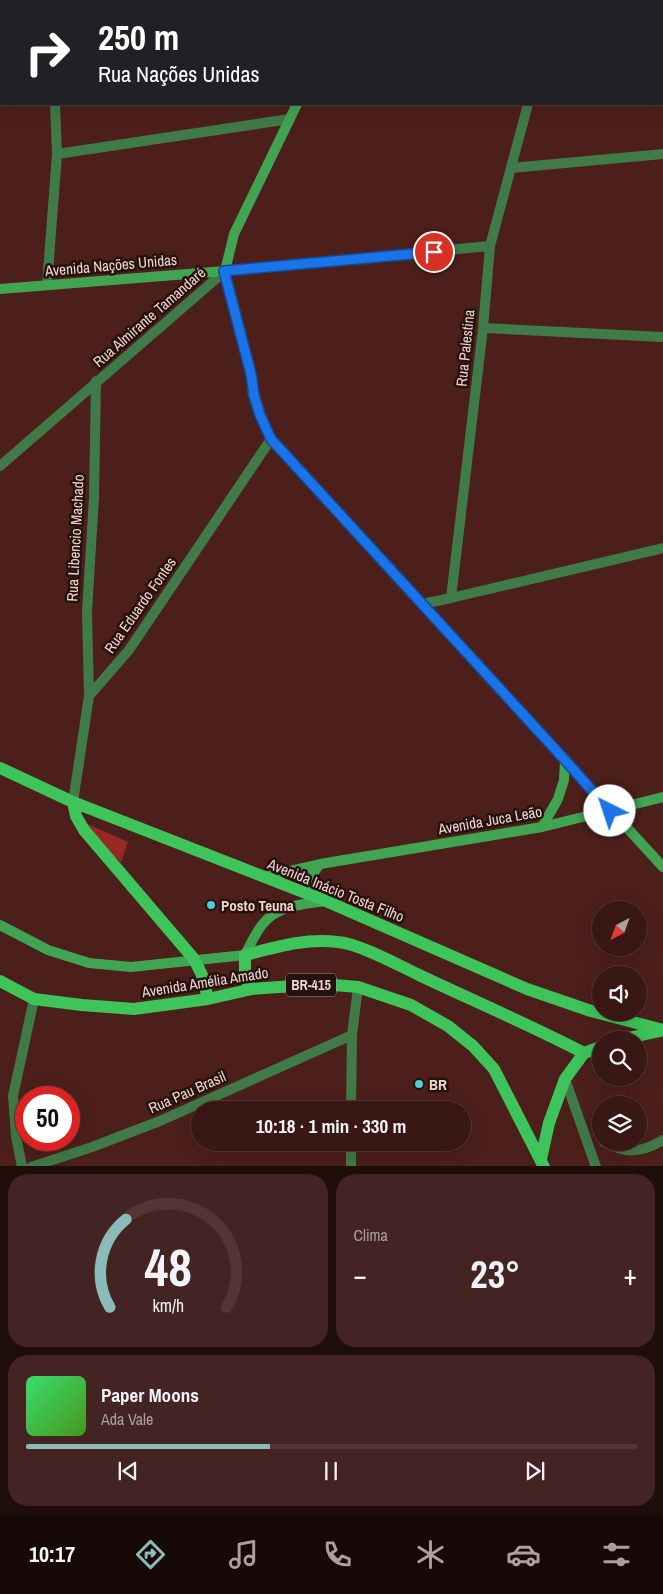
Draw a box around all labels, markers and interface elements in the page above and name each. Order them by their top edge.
text: 250 m [98,14,179,61]
icon: right [15,20,80,85]
text: Rua Nações Unidas [98,59,259,89]
pin [413,231,455,273]
icon: arrive [420,238,448,266]
street label: Avenida Nações Unidas [43,249,178,281]
street label: Rua Almirante Tamandaré [88,262,210,372]
street label: Rua Palestina [451,308,479,388]
street label: Rua Libencio Machado [61,474,89,602]
street label: Rua Eduardo Fontes [99,553,181,657]
position arrow [583,784,635,836]
street label: Avenida Juca Leão [435,801,544,840]
street label: Avenida Inácio Tosta Filho [264,853,407,927]
place label: Posto Teuna [221,895,294,916]
marker: Posto Teuna [205,899,217,911]
north arrow [592,901,648,956]
map controls [592,901,647,1151]
street label: Avenida Amélia Amado [139,962,270,1003]
button: sound [592,966,647,1021]
road number: BR-415 [286,974,336,996]
button: search [592,1031,647,1086]
street label: Rua Pau Brasil [145,1066,229,1118]
place label: BR [429,1074,447,1095]
marker: BR [413,1078,425,1090]
speed limit sign: 50 [15,1086,80,1151]
button: layers [592,1096,647,1151]
text: 10:18 · 1 min · 330 m [256,1113,406,1139]
text: Clima [354,1224,388,1246]
text: 48 [144,1232,191,1302]
text: 23° [470,1249,520,1300]
text: − [354,1256,367,1294]
text: + [624,1256,637,1294]
text: km/h [152,1294,184,1318]
text: Paper Moons [101,1382,199,1408]
text: Ada Vale [101,1408,153,1430]
icon: previous [114,1457,142,1485]
icon: pause [317,1457,345,1485]
icon: next [521,1457,549,1485]
icon: directions [133,1537,168,1572]
icon: music [226,1537,261,1572]
icon: phone [320,1537,355,1572]
icon: climate [413,1537,448,1572]
icon: car [506,1537,541,1572]
icon: filters [599,1537,634,1572]
text: 10:17 [29,1539,75,1569]

